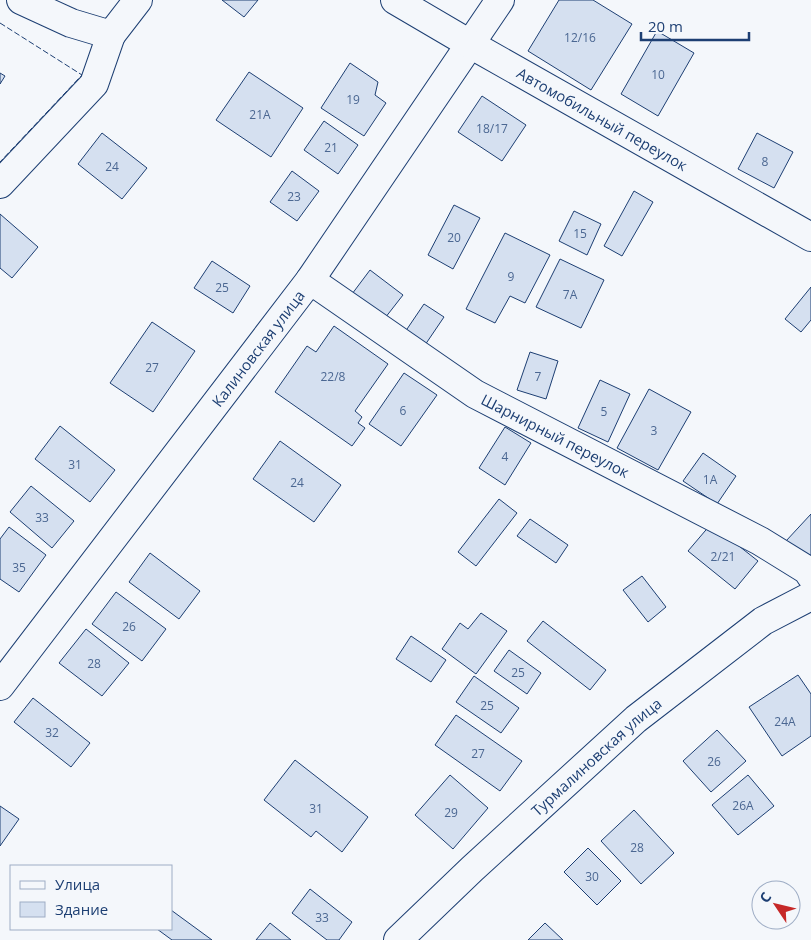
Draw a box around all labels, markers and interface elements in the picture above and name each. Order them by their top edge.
scale bar [641,10,748,42]
text: 20 m [648,16,683,36]
house number: 12/16 [564,29,596,46]
street label: Автомобильный переулок [513,63,691,175]
house number: 10 [651,66,665,83]
house number: 19 [346,91,360,108]
house number: 21А [249,106,271,123]
house number: 18/17 [476,120,508,137]
house number: 21 [324,139,338,156]
house number: 8 [762,153,769,170]
house number: 24 [105,158,119,175]
house number: 23 [287,188,301,205]
house number: 15 [573,225,587,242]
house number: 20 [447,229,461,246]
house number: 9 [508,268,515,285]
house number: 25 [215,279,229,296]
street label: Калиновская улица [207,286,309,411]
house number: 7А [563,286,578,303]
house number: 27 [145,359,159,376]
house number: 22/8 [321,368,346,385]
house number: 7 [535,368,542,385]
street label: Шарнирный переулок [478,389,633,482]
house number: 6 [400,402,407,419]
house number: 5 [601,403,608,420]
house number: 3 [651,422,658,439]
house number: 4 [502,448,509,465]
house number: 31 [68,456,82,473]
house number: 1А [703,471,718,488]
house number: 24 [290,474,304,491]
house number: 33 [35,509,49,526]
house number: 2/21 [711,548,735,565]
house number: 35 [12,559,26,576]
house number: 26 [122,618,136,635]
house number: 28 [87,655,101,672]
house number: 25 [511,664,525,681]
street label: Турмалиновская улица [527,693,665,820]
house number: 25 [480,697,494,714]
house number: 24А [774,713,796,730]
house number: 32 [45,724,59,741]
house number: 27 [471,745,485,762]
house number: 26 [707,753,721,770]
house number: 26А [732,797,754,814]
house number: 31 [309,800,323,817]
house number: 29 [444,804,458,821]
house number: 28 [630,839,644,856]
legend [10,865,172,930]
house number: 30 [585,868,599,885]
text: Улица [55,874,100,894]
north arrow [751,880,801,930]
text: С [755,888,775,906]
text: Здание [55,899,108,919]
house number: 33 [315,909,329,926]

